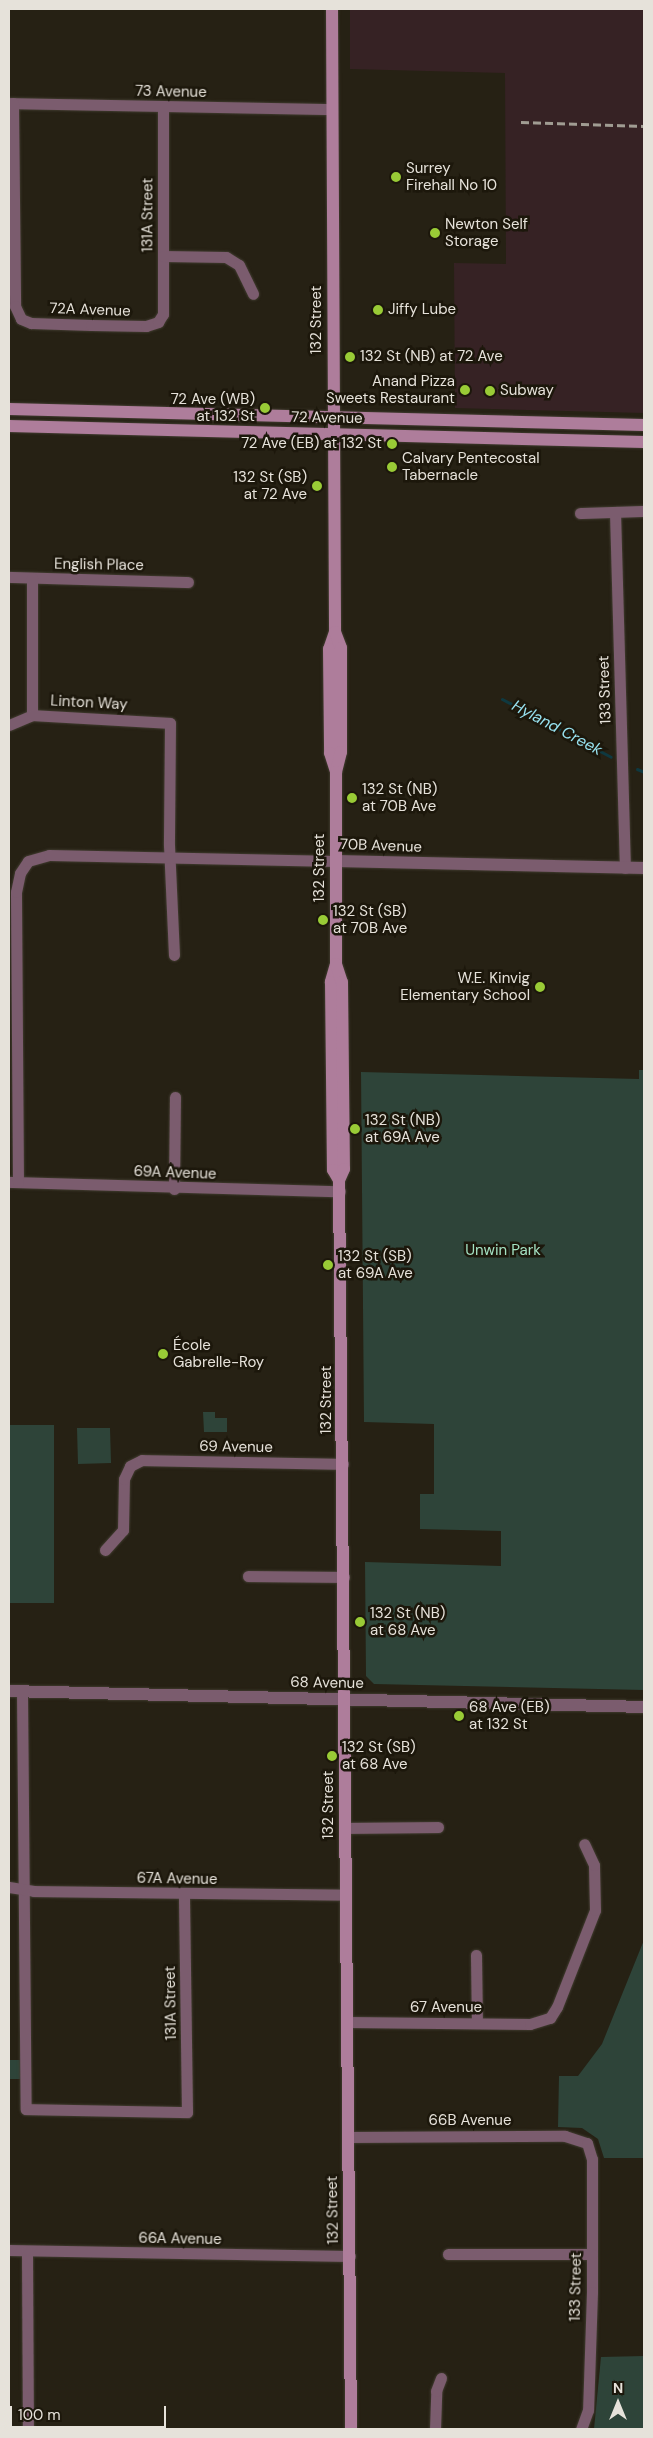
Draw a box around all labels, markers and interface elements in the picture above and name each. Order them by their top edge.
street label: 73 Avenue [135,82,207,102]
place label: Surrey Firehall No 10 [406,159,497,194]
marker: Surrey Firehall No 10 [390,171,402,183]
street label: 131A Street [139,178,157,252]
place label: Newton Self Storage [445,215,528,250]
marker: Newton Self Storage [429,227,441,239]
street label: 132 Street [308,286,326,354]
street label: 72A Avenue [49,300,131,320]
place label: Jiffy Lube [388,301,456,319]
marker: Jiffy Lube [372,304,384,316]
place label: 132 St (NB) at 72 Ave [360,348,503,366]
marker: 132 St (NB) at 72 Ave [344,351,356,363]
place label: Anand Pizza Sweets Restaurant [326,372,455,407]
place label: Subway [500,382,554,400]
marker: Anand Pizza Sweets Restaurant [459,384,471,396]
marker: Subway [484,385,496,397]
place label: 72 Ave (WB) at 132 St [171,390,255,425]
marker: 72 Ave (WB) at 132 St [259,402,271,414]
street label: 72 Avenue [291,408,363,428]
place label: 72 Ave (EB) at 132 St [241,435,382,453]
marker: 72 Ave (EB) at 132 St [386,438,398,450]
place label: Calvary Pentecostal Tabernacle [402,449,539,484]
marker: Calvary Pentecostal Tabernacle [386,461,398,473]
place label: 132 St (SB) at 72 Ave [233,468,307,503]
marker: 132 St (SB) at 72 Ave [311,480,323,492]
street label: English Place [54,555,144,575]
street label: 133 Street [595,655,615,725]
street label: Linton Way [50,692,128,714]
water label: Hyland Creek [509,696,605,760]
place label: 132 St (NB) at 70B Ave [362,780,437,815]
marker: 132 St (NB) at 70B Ave [346,792,358,804]
street label: 132 Street [311,834,329,902]
street label: 70B Avenue [340,836,422,856]
place label: 132 St (SB) at 70B Ave [333,902,407,937]
marker: 132 St (SB) at 70B Ave [317,914,329,926]
place label: W.E. Kinvig Elementary School [400,969,530,1004]
marker: W.E. Kinvig Elementary School [534,981,546,993]
place label: 132 St (NB) at 69A Ave [365,1111,440,1146]
marker: 132 St (NB) at 69A Ave [349,1123,361,1135]
street label: 69A Avenue [133,1163,217,1183]
park label: Unwin Park [465,1242,541,1260]
place label: 132 St (SB) at 69A Ave [338,1247,413,1282]
marker: 132 St (SB) at 69A Ave [322,1259,334,1271]
place label: École Gabrelle-Roy [173,1336,264,1371]
marker: École Gabrelle-Roy [157,1348,169,1360]
street label: 132 Street [318,1366,336,1434]
street label: 69 Avenue [199,1437,273,1457]
place label: 132 St (NB) at 68 Ave [370,1604,445,1639]
marker: 132 St (NB) at 68 Ave [354,1616,366,1628]
street label: 68 Avenue [290,1673,364,1693]
place label: 68 Ave (EB) at 132 St [469,1698,549,1733]
marker: 68 Ave (EB) at 132 St [453,1710,465,1722]
place label: 132 St (SB) at 68 Ave [342,1738,416,1773]
marker: 132 St (SB) at 68 Ave [326,1750,338,1762]
street label: 132 Street [320,1771,338,1839]
street label: 67A Avenue [137,1869,217,1889]
street label: 131A Street [161,1966,181,2040]
street label: 67 Avenue [410,1999,482,2017]
street label: 66B Avenue [429,2112,511,2130]
street label: 132 Street [323,2176,343,2244]
street label: 66A Avenue [138,2229,222,2249]
street label: 133 Street [566,2252,586,2322]
north arrow [593,2378,643,2428]
text: N [613,2379,623,2397]
scale bar [12,2396,169,2428]
text: 100 m [18,2405,61,2425]

